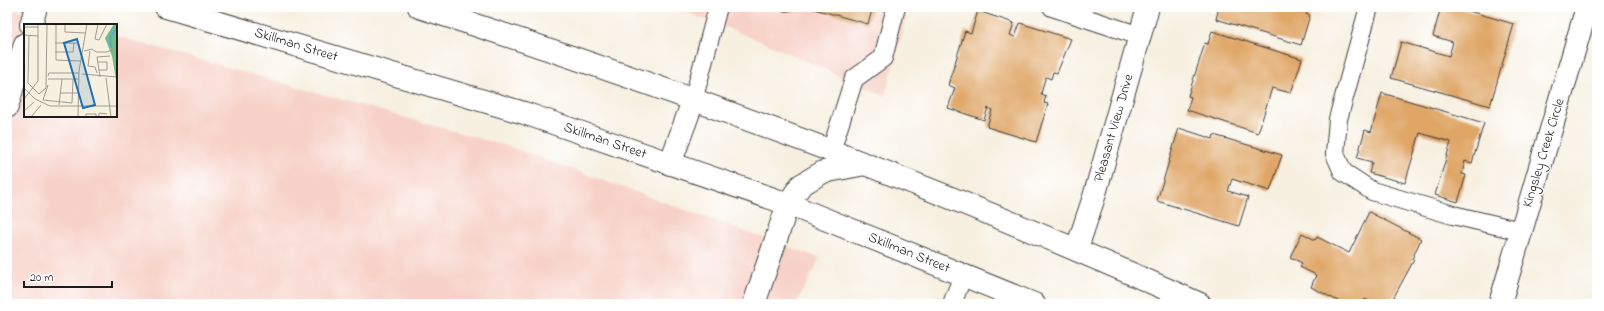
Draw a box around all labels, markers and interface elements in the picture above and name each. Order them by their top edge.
street label: Skillman Street [252,22,341,68]
inset map [24,24,117,117]
street label: Pleasant View Drive [1089,71,1140,184]
street label: Kingsley Creek Circle [1517,95,1572,210]
street label: Skillman Street [561,117,650,165]
street label: Skillman Street [865,227,953,279]
scale bar [24,263,112,289]
text: 20 m [30,269,53,287]

